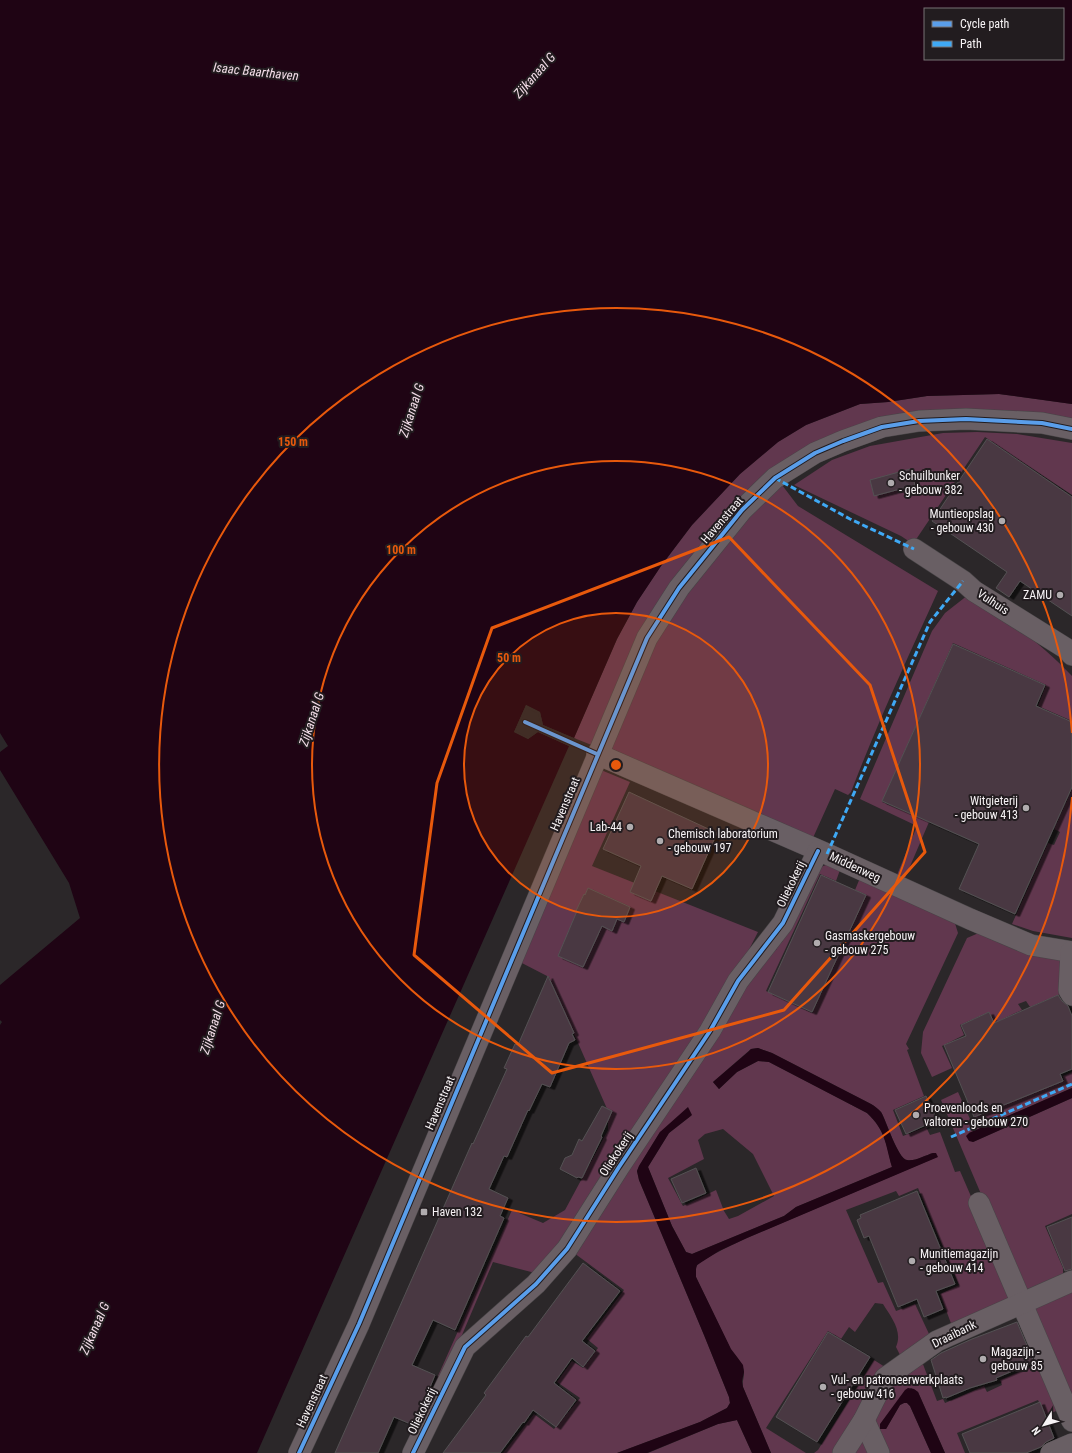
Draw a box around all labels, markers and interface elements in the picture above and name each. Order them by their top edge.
legend [924,8,1064,60]
text: Cycle path [960,17,1010,31]
text: Path [960,37,982,51]
water label: Zijkanaal G [510,49,559,102]
water label: Isaac Baarthaven [212,60,299,83]
water label: Zijkanaal G [395,381,427,440]
text: 150 m [278,435,308,449]
place label: Schuilbunker - gebouw 382 [899,469,962,497]
marker: Schuilbunker - gebouw 382 [886,478,896,488]
street label: Havenstraat [698,494,746,546]
place label: Muntieopslag - gebouw 430 [930,507,994,535]
marker: Muntieopslag - gebouw 430 [997,516,1007,526]
text: 100 m [386,543,416,557]
street label: Vulhuis [975,587,1011,617]
place label: ZAMU [1023,588,1052,602]
marker: ZAMU [1055,590,1065,600]
text: 50 m [497,651,521,665]
water label: Zijkanaal G [295,690,327,749]
centre of rings [609,758,623,772]
street label: Havenstraat [547,775,583,833]
place label: Witgieterij - gebouw 413 [955,794,1018,822]
marker: Witgieterij - gebouw 413 [1021,803,1031,813]
place label: Lab-44 [590,820,622,834]
marker: Lab-44 [625,822,635,832]
place label: Chemisch laboratorium - gebouw 197 [668,827,778,855]
marker: Chemisch laboratorium - gebouw 197 [655,836,665,846]
street label: Middenweg [827,849,883,885]
street label: Oliekokerij [774,859,808,909]
place label: Gasmaskergebouw - gebouw 275 [825,929,915,957]
marker: Gasmaskergebouw - gebouw 275 [812,938,822,948]
water label: Zijkanaal G [196,998,228,1057]
street label: Havenstraat [422,1074,458,1132]
place label: Proevenloods en valtoren - gebouw 270 [924,1101,1028,1129]
marker: Proevenloods en valtoren - gebouw 270 [911,1110,921,1120]
street label: Oliekokerij [597,1129,635,1179]
place label: Haven 132 [432,1205,482,1219]
marker: Haven 132 [419,1207,429,1217]
place label: Munitiemagazijn - gebouw 414 [920,1247,999,1275]
marker: Munitiemagazijn - gebouw 414 [907,1256,917,1266]
water label: Zijkanaal G [76,1299,113,1358]
street label: Draaibank [930,1317,979,1351]
place label: Magazijn - gebouw 85 [991,1345,1043,1373]
marker: Magazijn - gebouw 85 [978,1354,988,1364]
street label: Havenstraat [294,1372,331,1430]
place label: Vul- en patroneerwerkplaats - gebouw 416 [831,1373,963,1401]
marker: Vul- en patroneerwerkplaats - gebouw 416 [818,1382,828,1392]
street label: Oliekokerij [405,1386,439,1436]
north arrow [1024,1405,1064,1445]
text: N [1029,1424,1044,1437]

